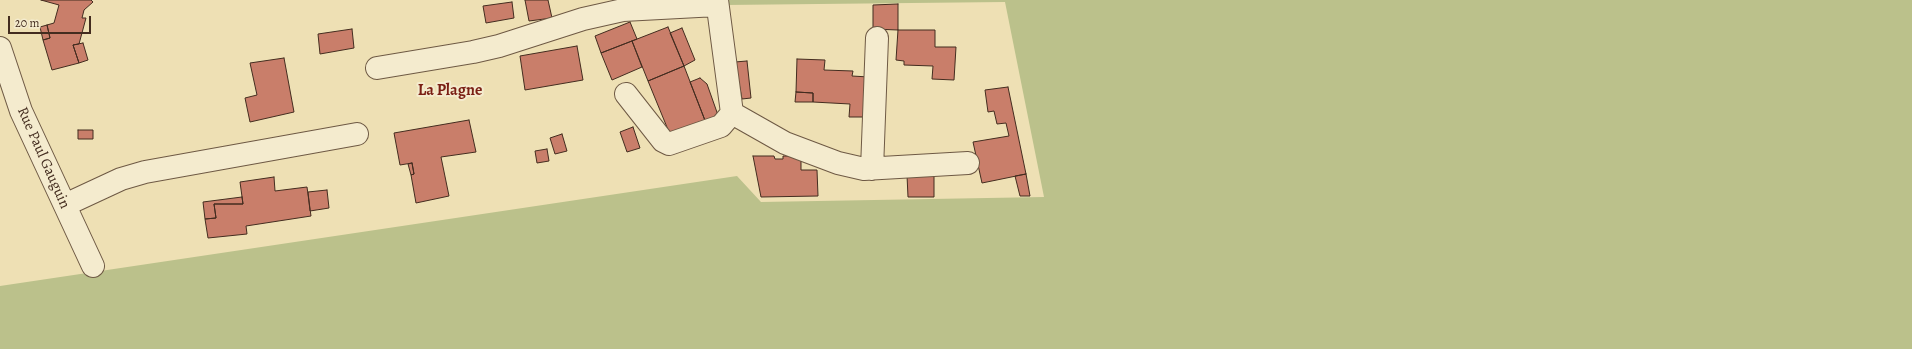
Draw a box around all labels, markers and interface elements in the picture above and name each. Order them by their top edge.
scale bar [10,8,93,34]
text: 20 m [15,15,39,31]
district label: La Plagne [418,81,482,101]
street label: Rue Paul Gauguin [13,104,73,212]

